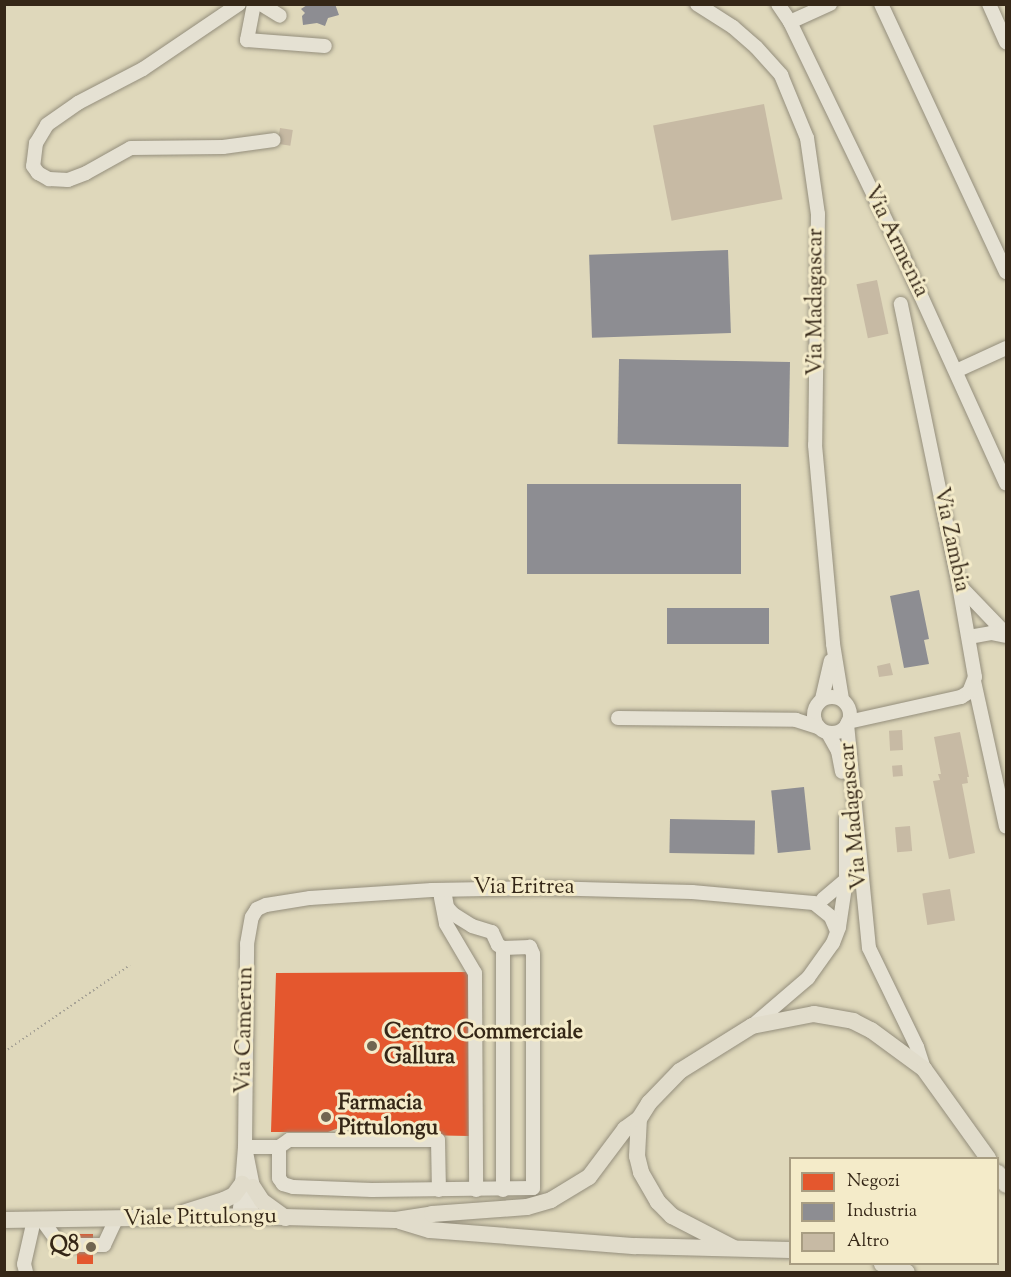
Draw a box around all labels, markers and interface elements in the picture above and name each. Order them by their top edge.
street label: Via Armenia [857,182,933,302]
street label: Via Madagascar [804,228,830,376]
street label: Via Zambia [926,485,974,595]
street label: Via Madagascar [835,741,875,891]
street label: Via Eritrea [473,876,575,902]
street label: Via Camerun [232,966,260,1094]
place label: Centro Commerciale Gallura [384,1020,583,1072]
marker: Centro Commerciale Gallura [365,1039,379,1053]
place label: Farmacia Pittulongu [338,1091,438,1142]
marker: Farmacia Pittulongu [319,1110,333,1124]
legend [789,1157,999,1265]
text: Negozi [847,1169,900,1195]
text: Industria [847,1199,917,1225]
street label: Viale Pittulongu [123,1204,277,1234]
text: Altro [847,1229,889,1255]
place label: Q8 [50,1234,79,1260]
marker: Q8 [84,1240,98,1254]

